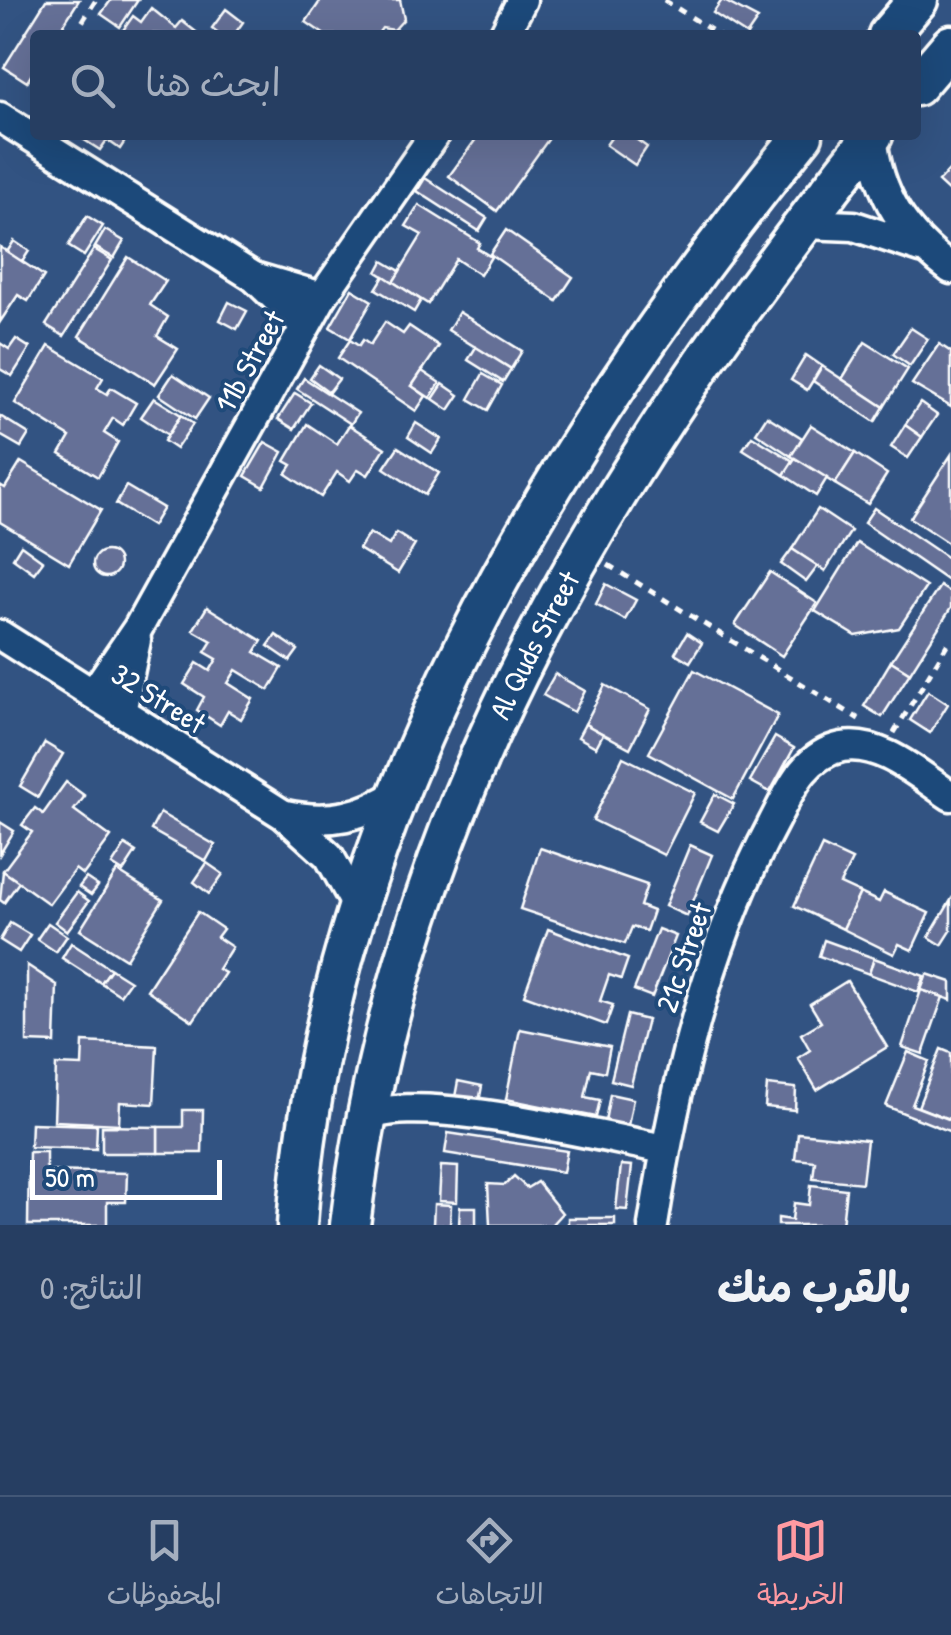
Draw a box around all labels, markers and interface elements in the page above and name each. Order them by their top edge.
search box [30,30,921,140]
text: ابحث هنا [145,56,281,108]
icon: search [65,58,120,113]
street label: 11b Street [205,302,294,419]
street label: Al Quds Street [479,563,589,725]
street label: 32 Street [104,653,214,743]
street label: 21c Street [646,896,721,1017]
scale bar [30,1155,222,1200]
text: 50 m [45,1158,95,1196]
text: بالقرب منك [717,1258,911,1315]
text: النتائج: 0 [40,1266,143,1309]
tab: المحفوظات [107,1513,222,1619]
tab: الاتجاهات [435,1513,544,1619]
tab: الخريطة [757,1513,844,1619]

